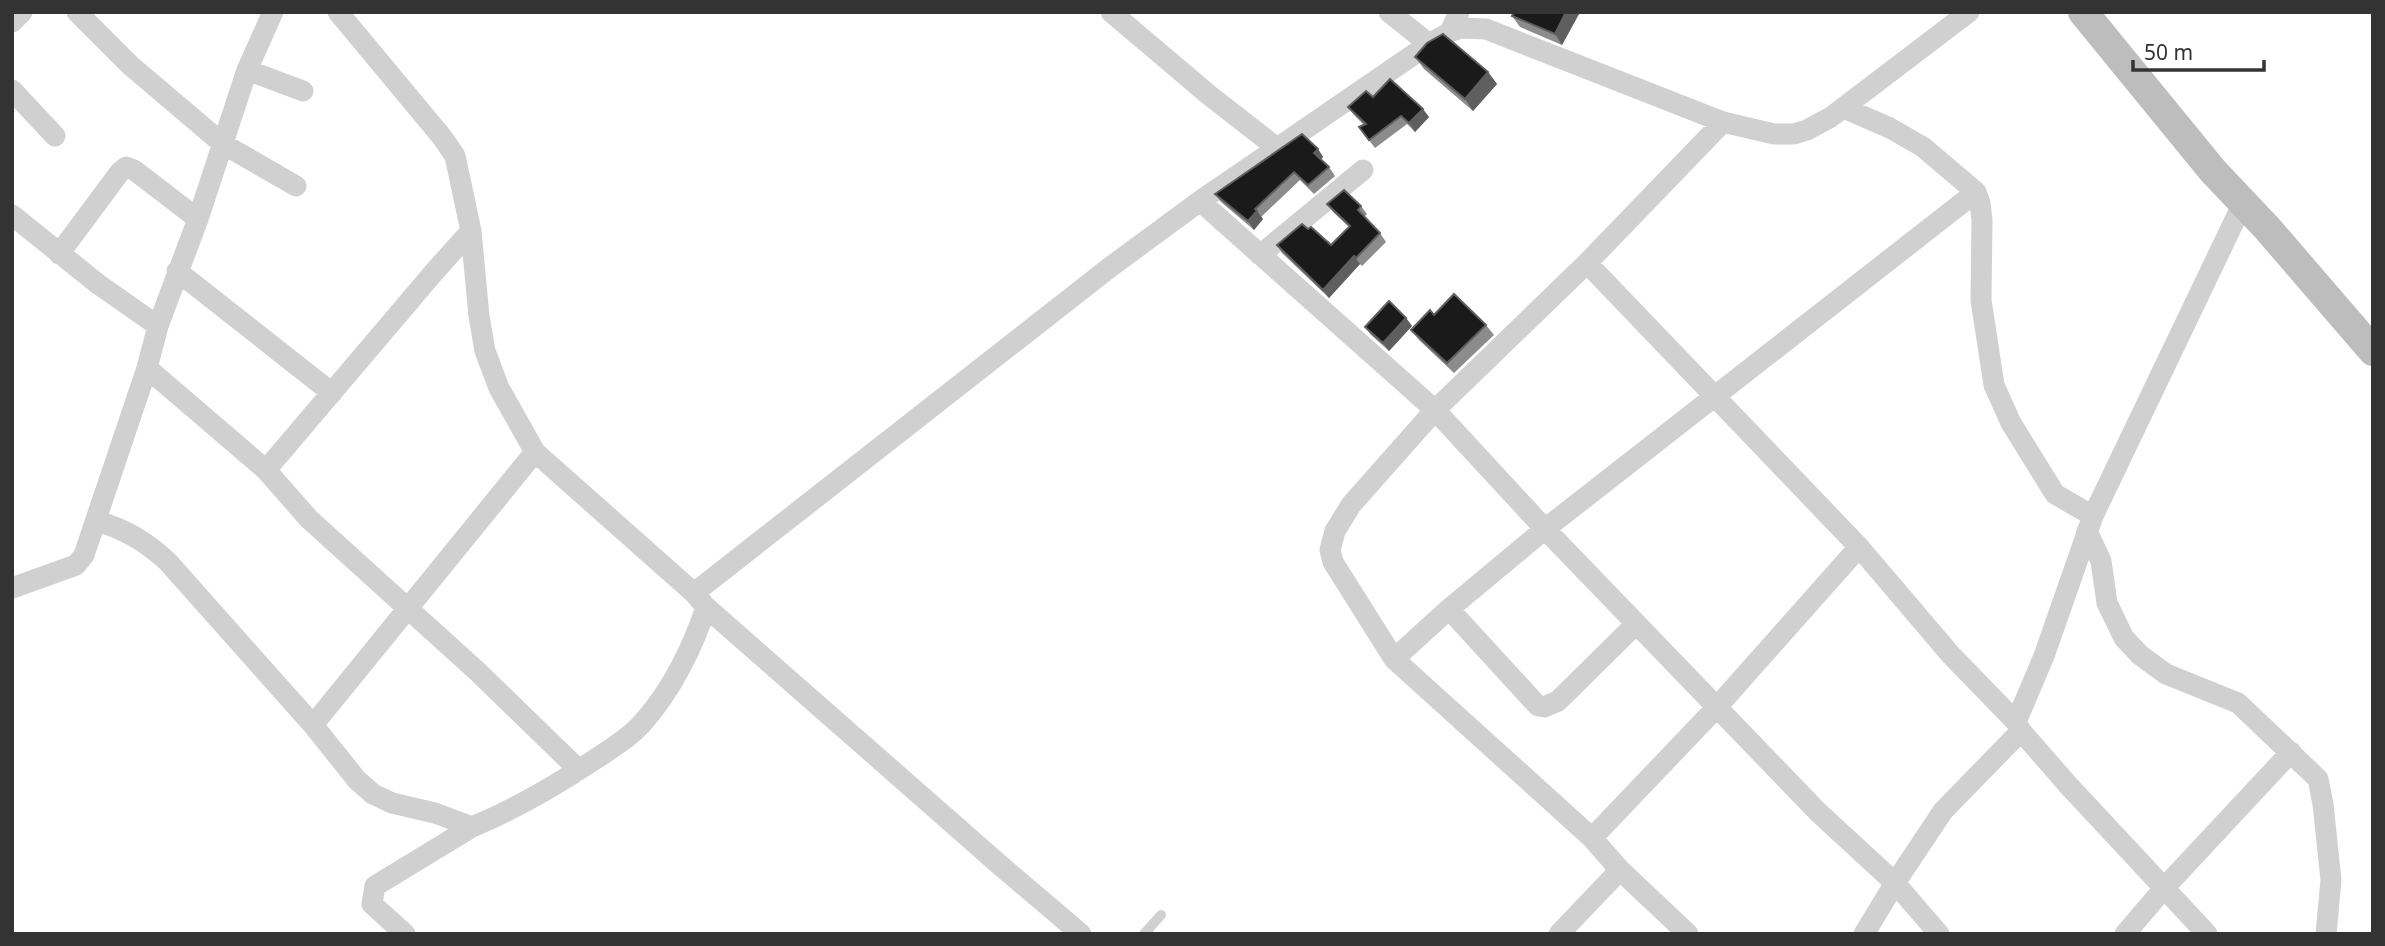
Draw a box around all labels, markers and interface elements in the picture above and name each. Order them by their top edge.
scale bar [2133,28,2264,72]
text: 50 m [2144,38,2193,66]

